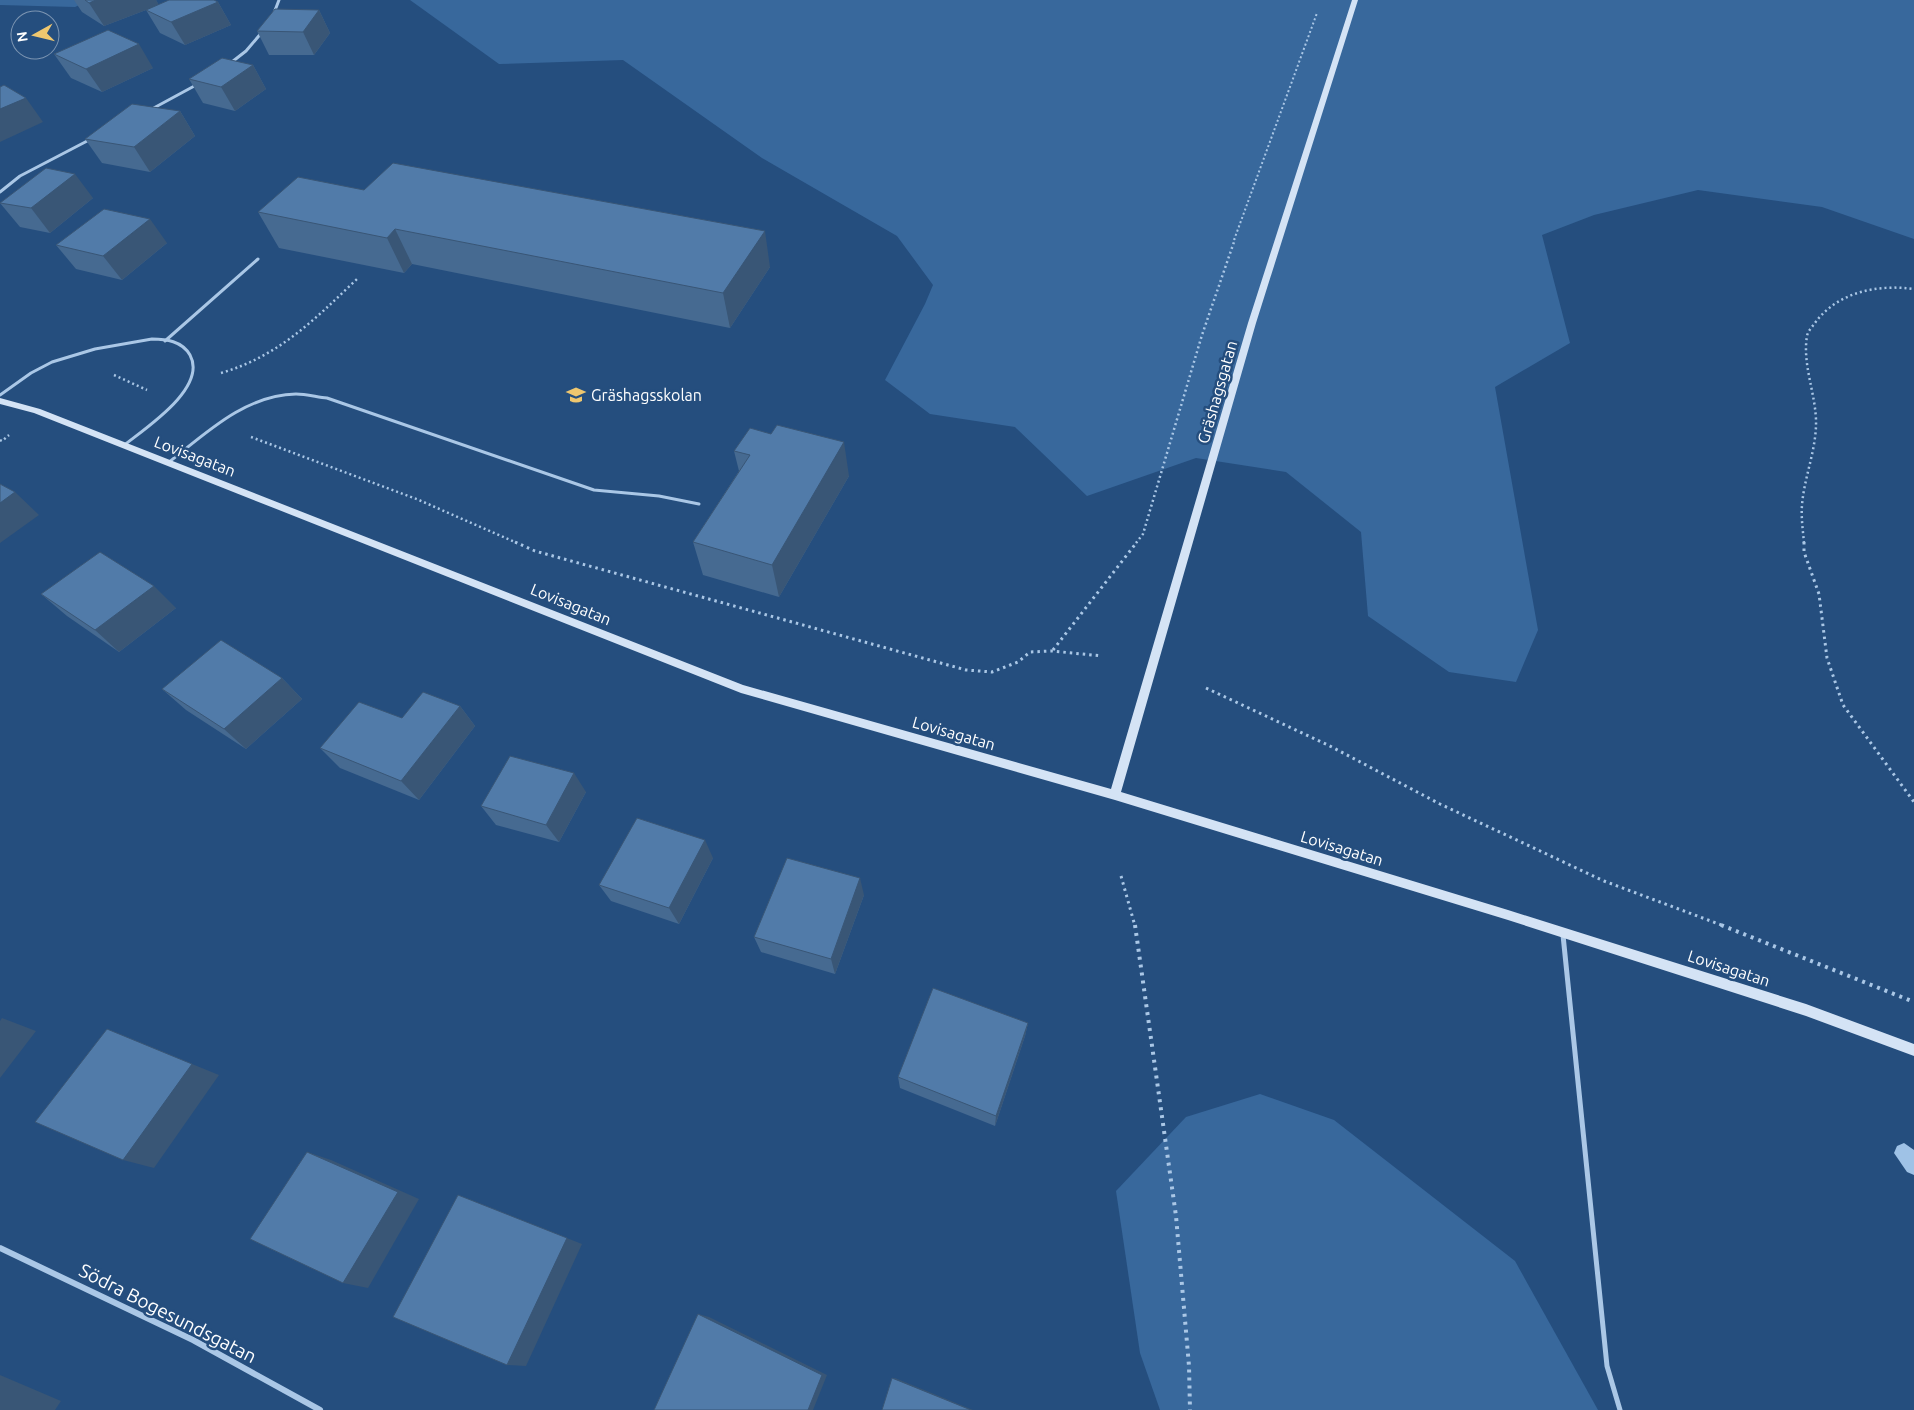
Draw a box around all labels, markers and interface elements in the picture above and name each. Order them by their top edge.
north arrow [10,10,60,60]
text: N [13,31,31,43]
street label: Gräshagsgatan [1194,338,1240,446]
school or university icon: Gräshagsskolan [565,384,587,406]
place label: Gräshagsskolan [591,386,702,404]
street label: Lovisagatan [152,432,238,480]
street label: Lovisagatan [528,580,614,628]
street label: Lovisagatan [910,713,998,753]
street label: Lovisagatan [1299,827,1385,869]
street label: Lovisagatan [1686,946,1772,990]
street label: Södra Bogesundsgatan [76,1259,260,1367]

